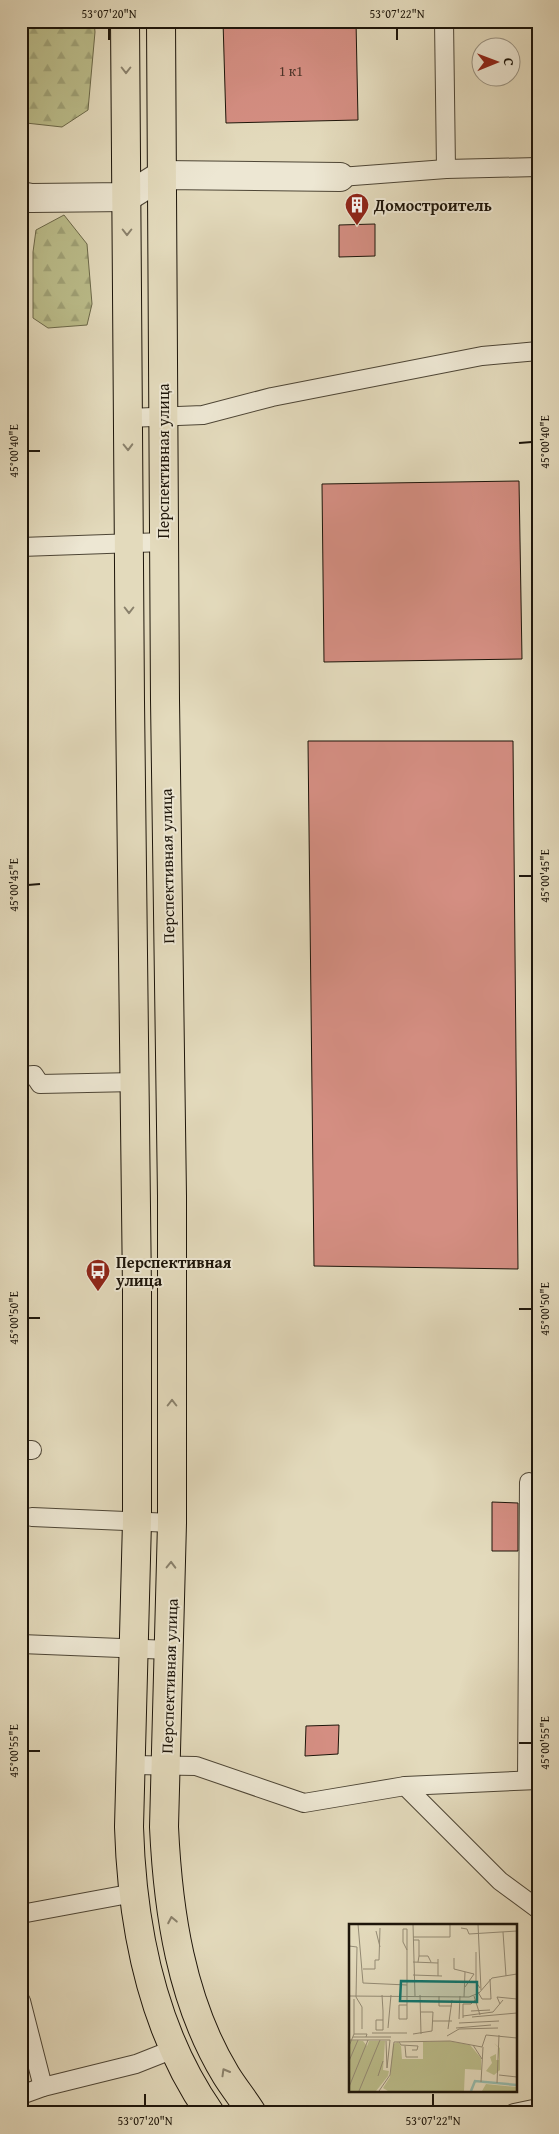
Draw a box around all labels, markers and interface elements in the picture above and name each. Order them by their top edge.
text: 53°07'20"N [81,5,137,22]
text: 53°07'22"N [369,5,425,22]
north arrow [472,38,522,88]
text: С [499,58,519,66]
house number: 1 к1 [279,61,303,81]
one-way arrow [121,66,131,74]
building icon: Домостроитель [344,192,370,226]
place label: Домостроитель [373,193,492,217]
one-way arrow [122,229,132,237]
street label: Перспективная улица [151,383,175,539]
text: 45°00'40"E [536,415,553,469]
text: 45°00'40"E [5,424,22,478]
one-way arrow [123,444,133,452]
one-way arrow [124,606,135,614]
street label: Перспективная улица [154,788,180,944]
text: 45°00'45"E [536,849,553,903]
text: 45°00'45"E [5,858,22,912]
place label: Перспективная улица [115,1250,232,1292]
bus stop icon: Перспективная улица [85,1258,111,1292]
text: 45°00'50"E [536,1282,553,1336]
text: 45°00'50"E [5,1291,22,1345]
one-way arrow [167,1398,177,1406]
one-way arrow [166,1561,177,1569]
street label: Перспективная улица [154,1598,184,1754]
text: 45°00'55"E [536,1716,553,1770]
text: 45°00'55"E [5,1724,22,1778]
one-way arrow [168,1915,178,1924]
inset map [349,1924,516,2092]
one-way arrow [222,2069,232,2078]
text: 53°07'20"N [117,2112,173,2129]
text: 53°07'22"N [405,2112,461,2129]

